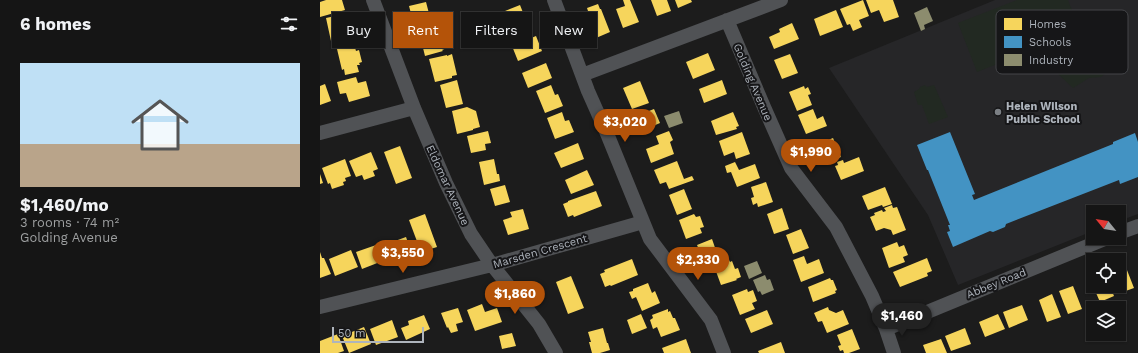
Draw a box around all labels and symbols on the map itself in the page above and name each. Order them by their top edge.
legend [996,10,1128,74]
text: Homes [1029,18,1066,31]
text: Schools [1029,36,1072,49]
street label: Golding Avenue [730,42,775,123]
text: Industry [1029,54,1074,67]
place label: Helen Wilson Public School [1006,100,1081,126]
marker: Helen Wilson Public School [993,107,1003,117]
pin: $3,020 [592,109,658,143]
pin: $1,990 [778,139,844,173]
street label: Eldomar Avenue [423,143,472,227]
north arrow [1086,205,1126,245]
street label: Marsden Crescent [492,232,589,271]
pin: $3,550 [370,240,436,274]
pin: $2,330 [665,247,731,281]
street label: Abbey Road [964,266,1028,301]
pin: $1,860 [482,281,548,315]
pin: $1,460 [869,303,935,337]
scale bar [332,325,424,344]

